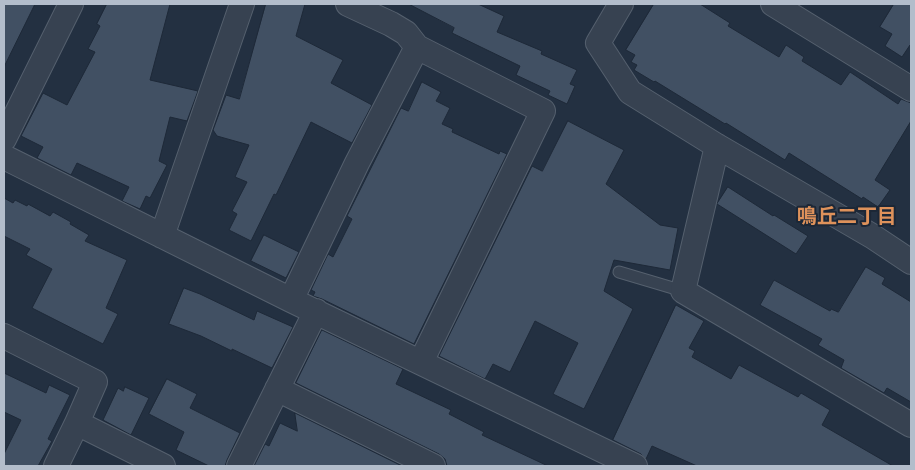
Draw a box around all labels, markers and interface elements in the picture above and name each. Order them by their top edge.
district label: 鳴丘二丁目 [797,206,897,230]

